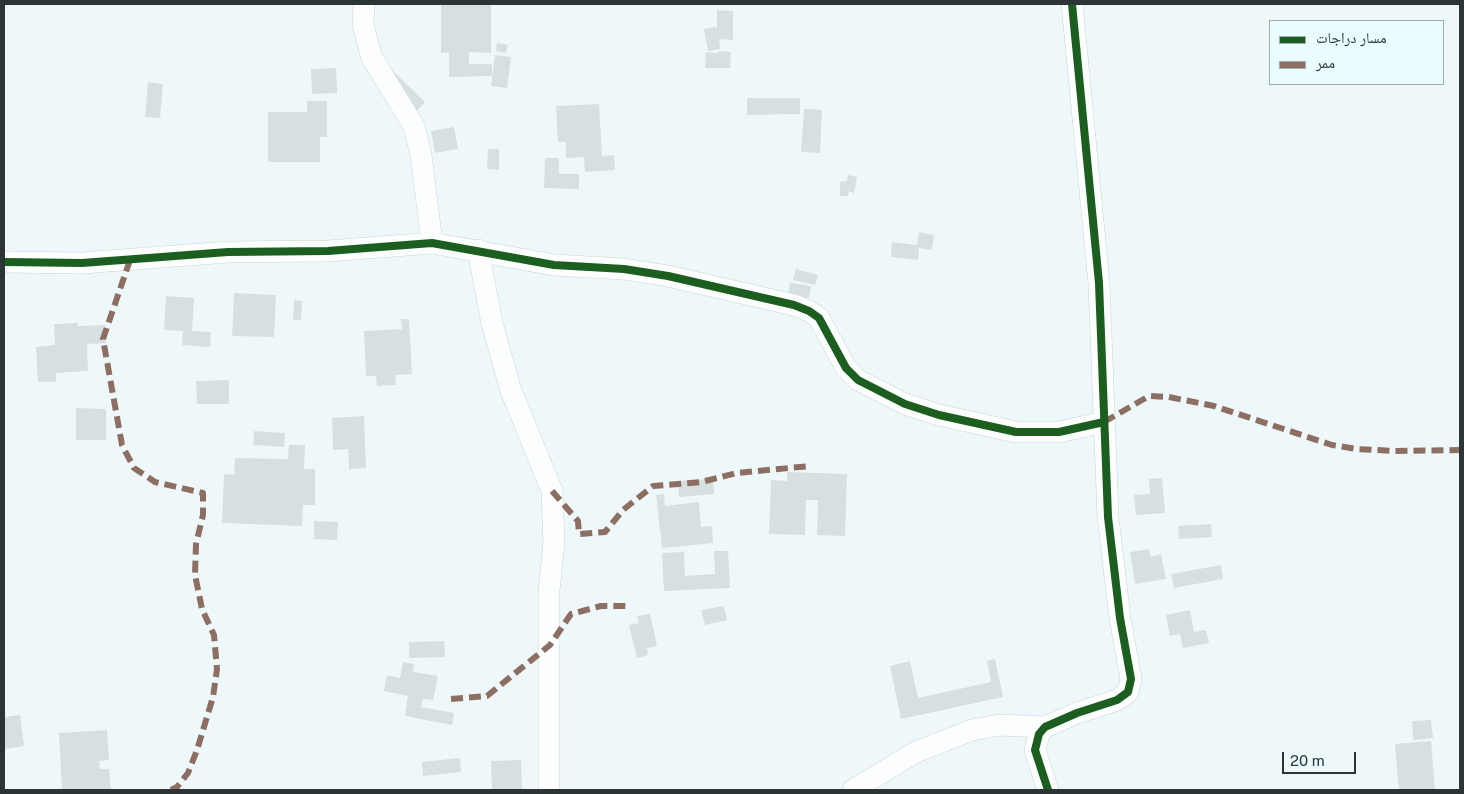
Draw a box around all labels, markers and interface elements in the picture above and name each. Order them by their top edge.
legend [1269,20,1444,85]
text: مسار دراجات [1316,29,1387,46]
text: ممر [1316,54,1335,71]
scale bar [1284,742,1358,774]
text: 20 m [1290,752,1325,769]

